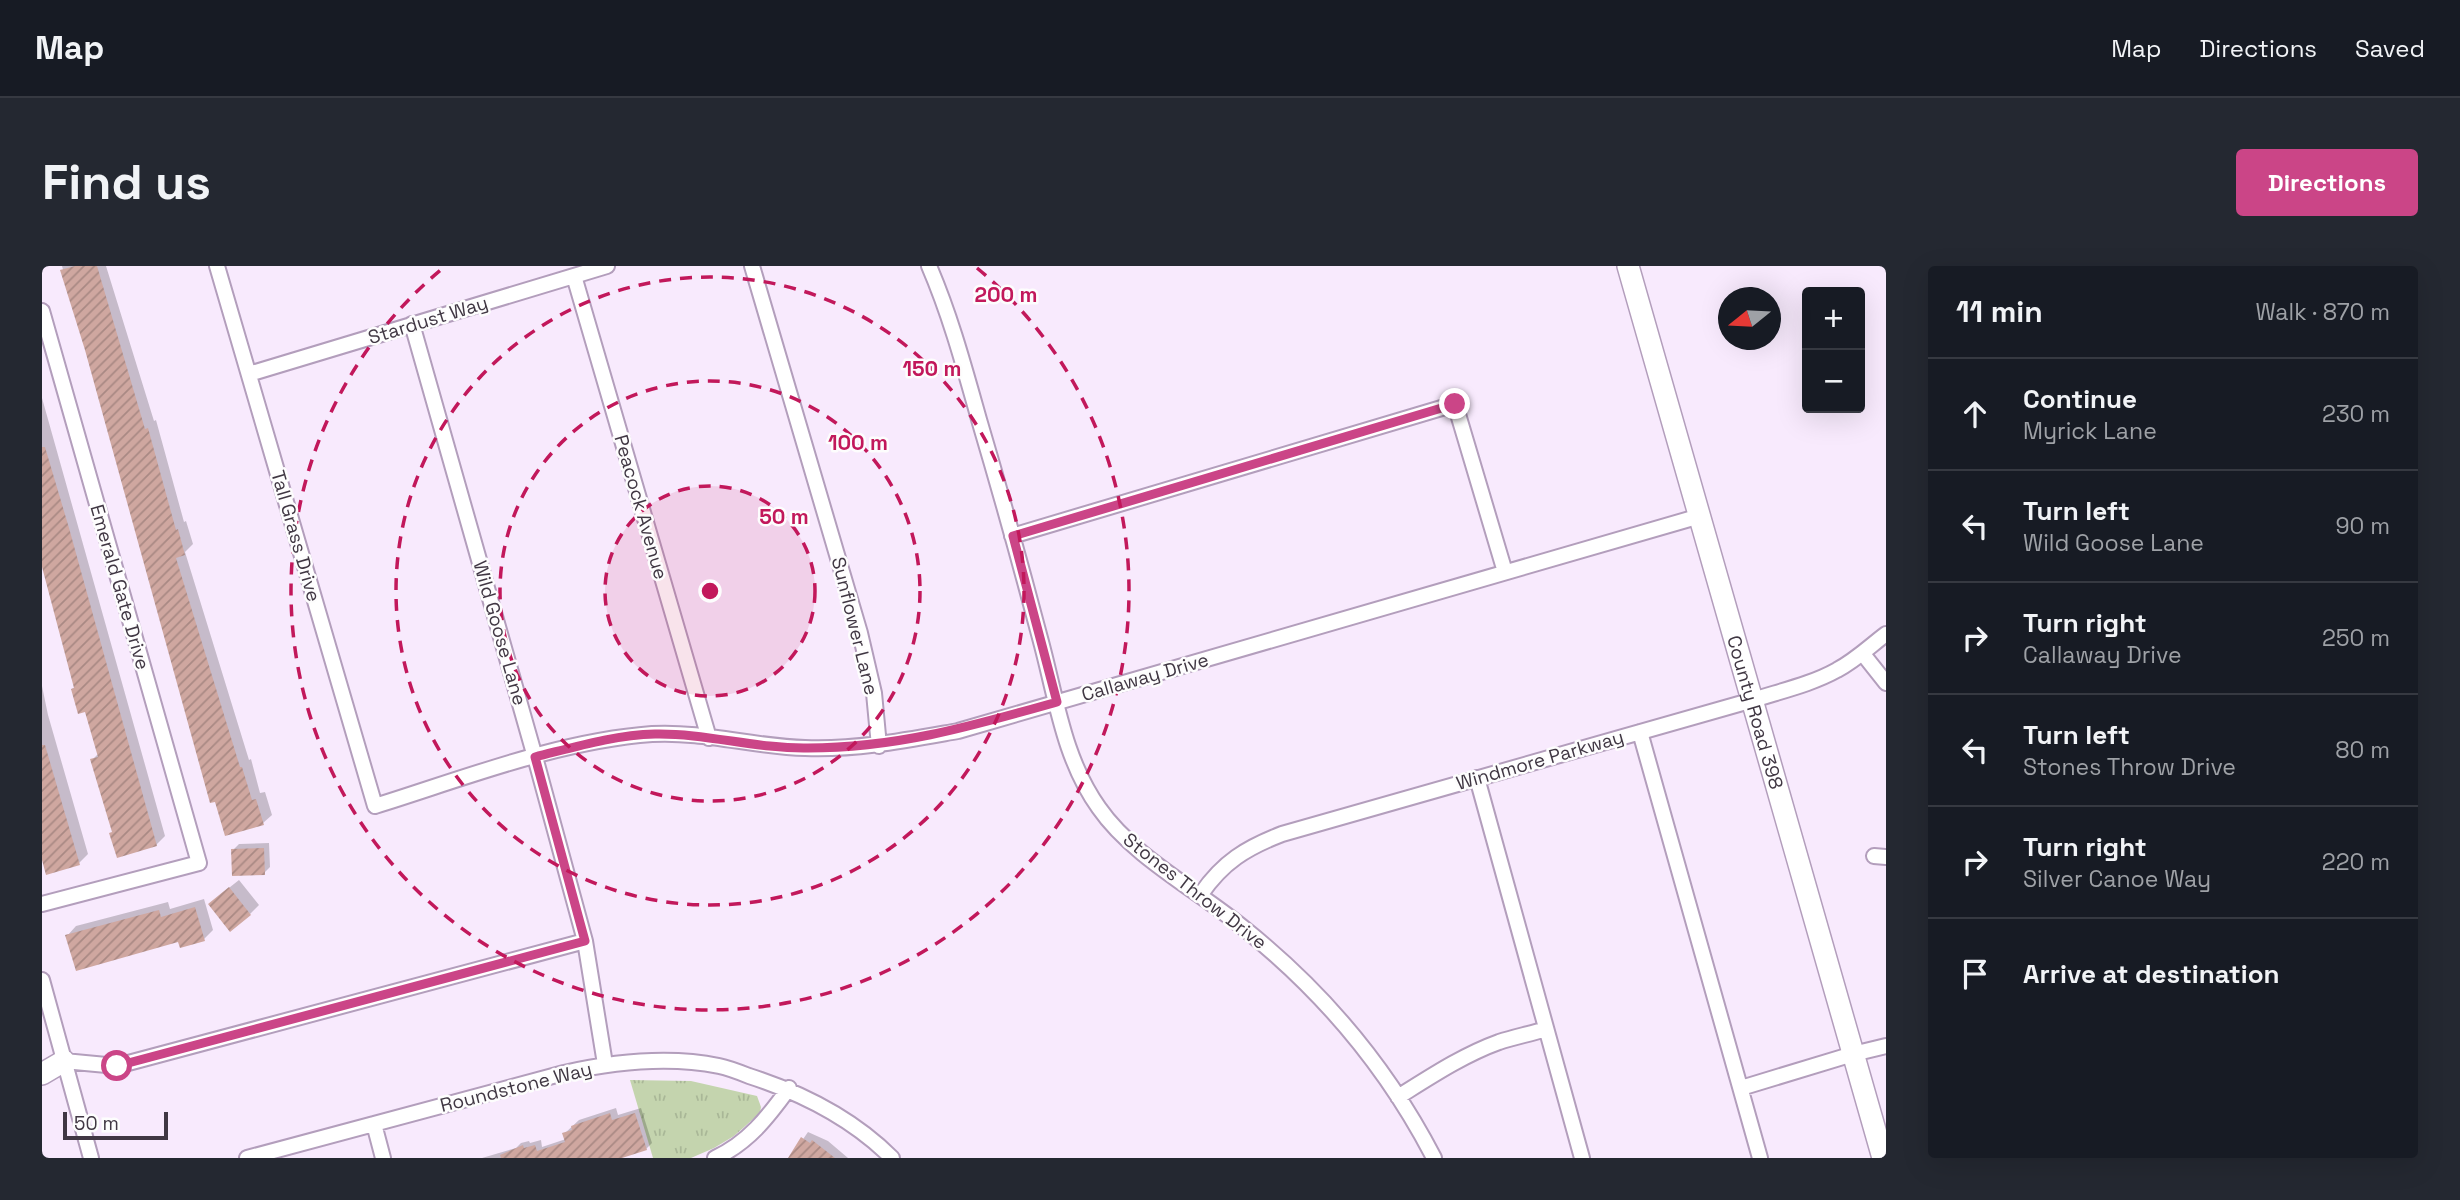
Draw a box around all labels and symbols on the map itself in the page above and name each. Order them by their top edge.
text: 200 m [975,281,1037,308]
north arrow [1718,287,1781,350]
street label: Stardust Way [365,290,491,350]
text: 150 m [903,355,961,382]
route end [1439,388,1470,419]
text: 100 m [828,429,888,456]
street label: Peacock Avenue [608,432,674,582]
street label: Tall Grass Drive [265,468,327,604]
street label: Emerald Gate Drive [84,501,156,673]
text: 50 m [759,503,809,530]
street label: Sunflower Lane [826,554,884,698]
street label: Wild Goose Lane [467,558,533,708]
centre of rings [698,579,722,603]
street label: County Road 398 [1722,632,1789,792]
street label: Callaway Drive [1079,647,1211,707]
street label: Windmore Parkway [1453,724,1627,796]
street label: Stones Throw Drive [1118,827,1272,955]
route start [101,1050,132,1081]
street label: Roundstone Way [438,1056,594,1118]
scale bar [63,1109,168,1141]

